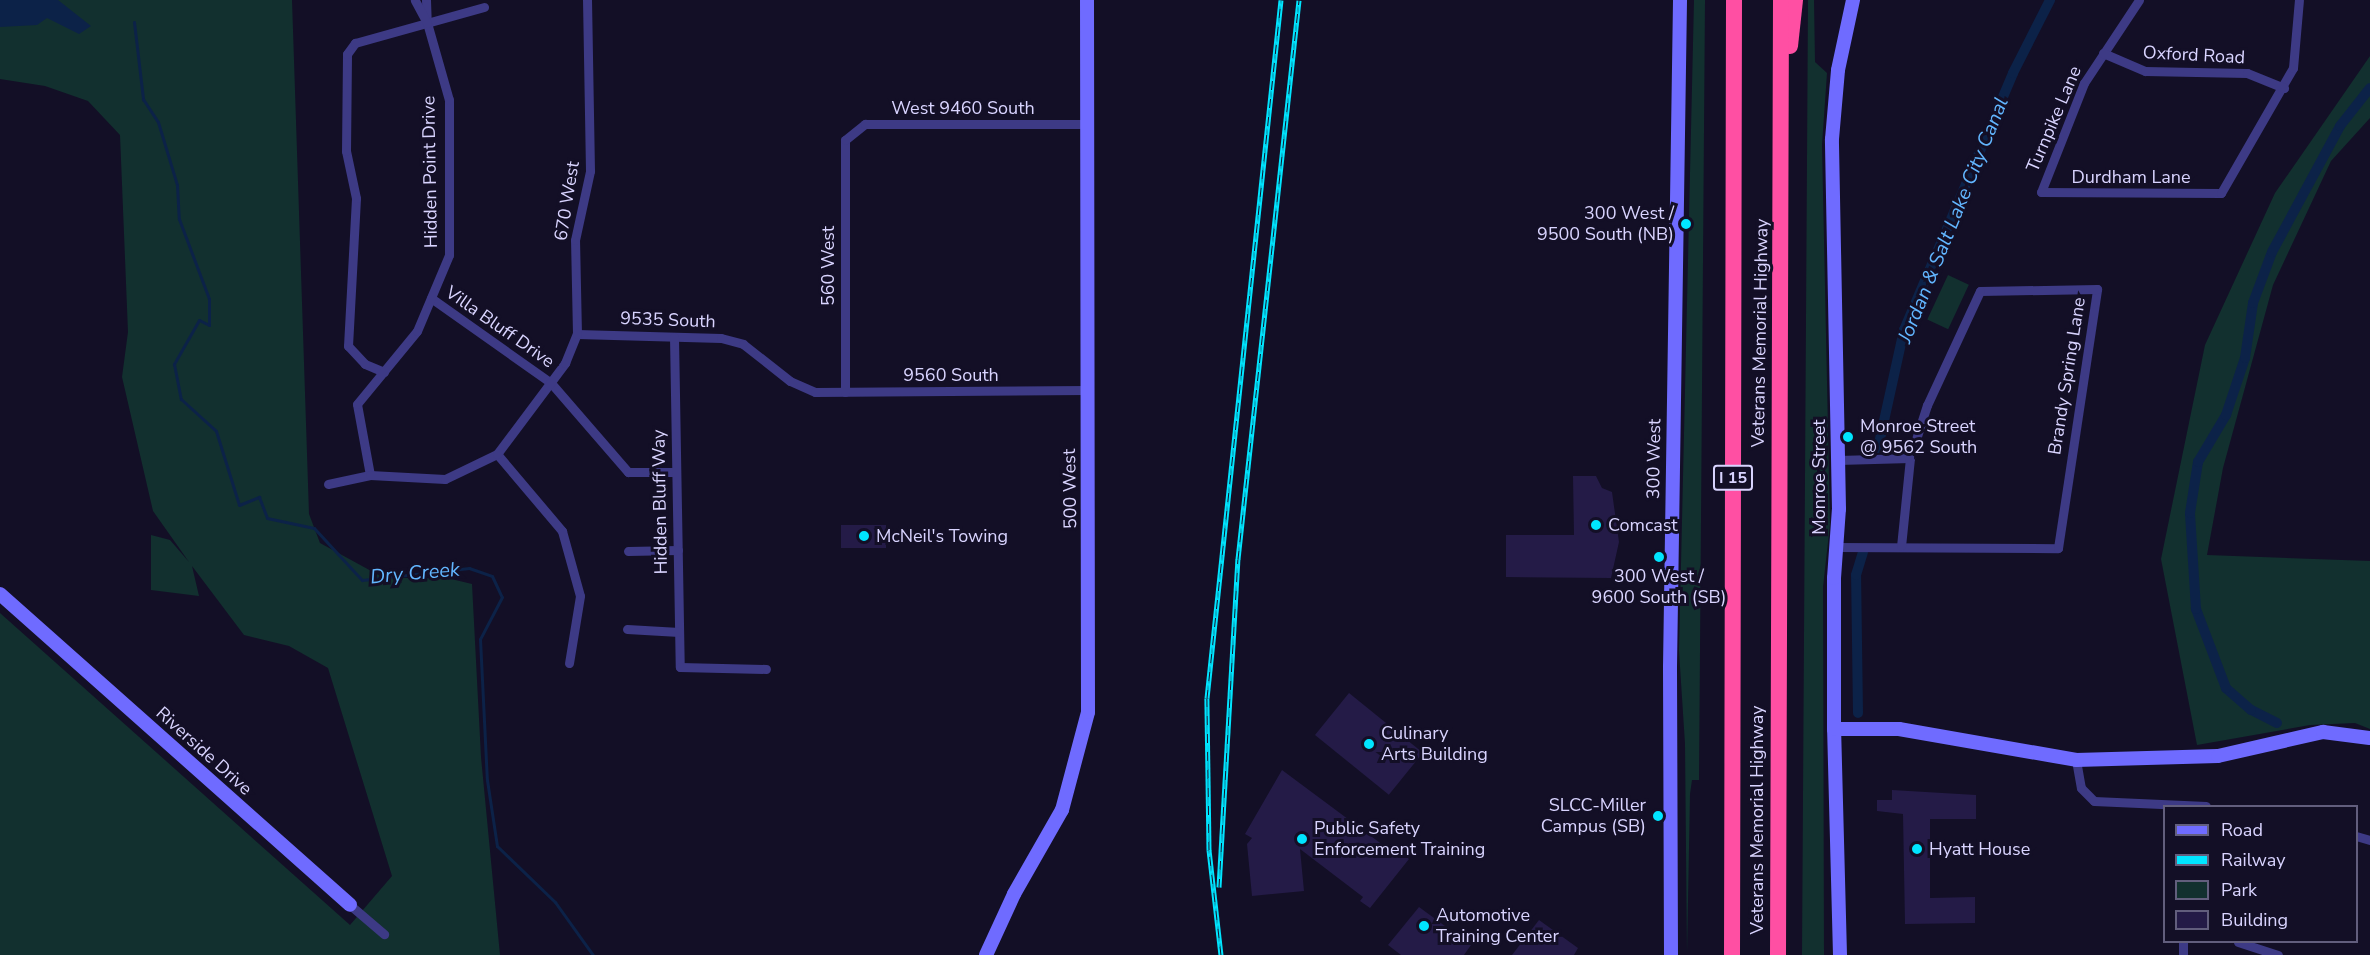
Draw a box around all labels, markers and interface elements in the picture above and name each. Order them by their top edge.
street label: Oxford Road [2142,42,2246,68]
street label: Turnpike Lane [2022,63,2086,175]
water label: Jordan & Salt Lake City Canal [1893,94,2013,346]
street label: Hidden Point Drive [418,96,442,248]
street label: West 9460 South [891,97,1035,119]
street label: 670 West [550,160,584,242]
street label: Durdham Lane [2071,166,2191,188]
place label: 300 West / 9500 South (NB) [1537,203,1674,246]
marker: 300 West / 9500 South (NB) [1679,217,1693,231]
street label: Veterans Memorial Highway [1747,218,1773,448]
street label: 560 West [817,226,839,306]
street label: Villa Bluff Drive [441,281,559,373]
street label: Brandy Spring Lane [2044,296,2090,456]
street label: 9535 South [620,308,716,332]
street label: 9560 South [903,364,999,386]
place label: Monroe Street @ 9562 South [1860,416,1977,458]
street label: 300 West [1643,419,1665,499]
street label: Monroe Street [1808,419,1830,535]
street label: Hidden Bluff Way [648,429,672,575]
marker: Monroe Street @ 9562 South [1841,430,1855,444]
street label: 500 West [1059,449,1081,529]
road number: I 15 [1712,465,1754,491]
place label: Comcast [1608,514,1678,536]
marker: Comcast [1589,518,1603,532]
place label: McNeil's Towing [876,525,1008,547]
marker: McNeil's Towing [857,529,871,543]
marker: 300 West / 9600 South (SB) [1652,550,1666,564]
water label: Dry Creek [369,557,461,589]
place label: 300 West / 9600 South (SB) [1592,566,1726,608]
street label: Riverside Drive [152,702,256,800]
street label: Veterans Memorial Highway [1746,706,1768,934]
place label: Culinary Arts Building [1381,723,1488,766]
marker: Culinary Arts Building [1362,737,1376,751]
place label: SLCC-Miller Campus (SB) [1541,795,1646,838]
legend [2163,805,2358,943]
marker: SLCC-Miller Campus (SB) [1651,809,1665,823]
place label: Public Safety Enforcement Training [1314,818,1485,860]
text: Road [2221,818,2263,842]
marker: Public Safety Enforcement Training [1295,832,1309,846]
place label: Hyatt House [1929,838,2030,860]
marker: Hyatt House [1910,842,1924,856]
text: Railway [2221,848,2286,872]
text: Park [2221,878,2257,902]
place label: Automotive Training Center [1436,905,1559,948]
text: Building [2221,908,2288,932]
marker: Automotive Training Center [1417,919,1431,933]

